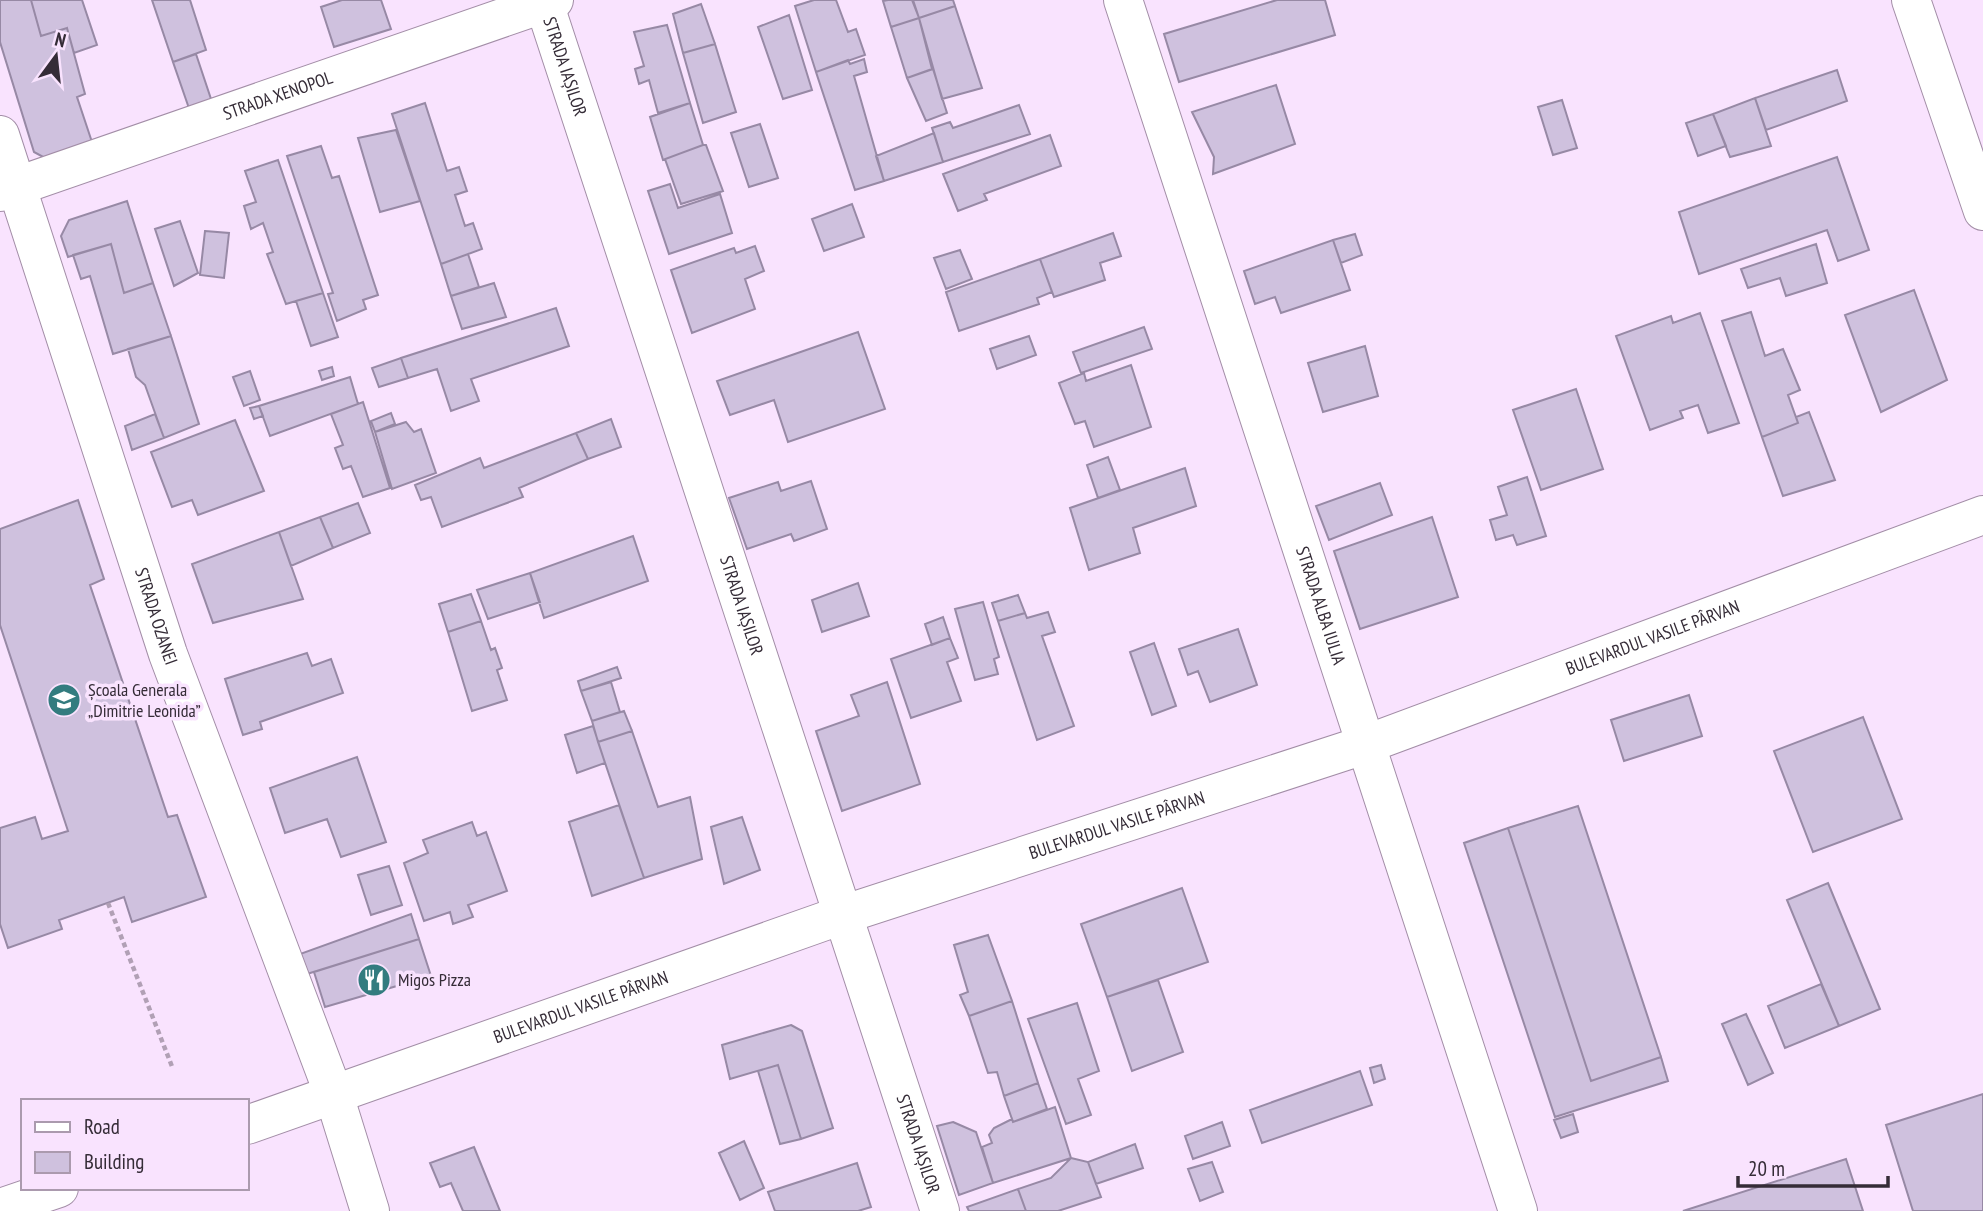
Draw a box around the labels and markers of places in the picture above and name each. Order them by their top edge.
place label: Școala Generala „Dimitrie Leonida” [88,678,201,722]
school or university icon: Școala Generala „Dimitrie Leonida” [45,681,83,719]
restaurant icon: Migos Pizza [355,961,393,999]
place label: Migos Pizza [398,968,471,991]

